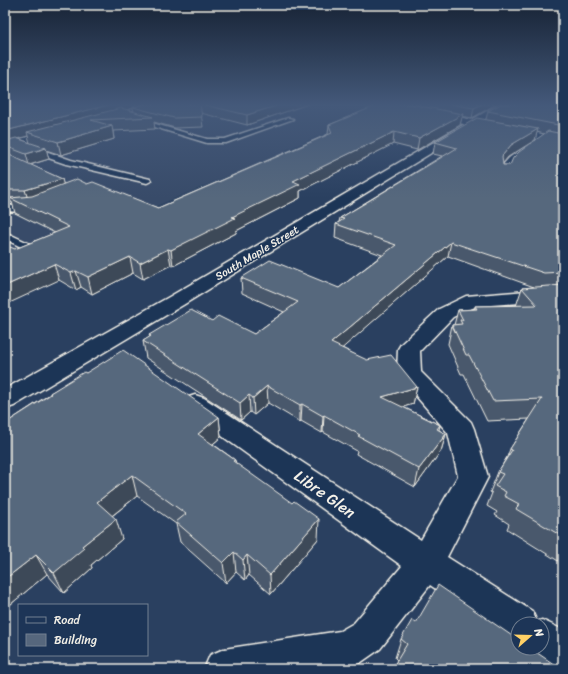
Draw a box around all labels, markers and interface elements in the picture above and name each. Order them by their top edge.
street label: South Maple Street [211,220,303,286]
street label: Libre Glen [288,462,362,526]
legend [18,604,148,656]
text: Road [54,609,81,631]
north arrow [510,616,550,656]
text: N [528,625,549,640]
text: Building [54,629,97,651]

